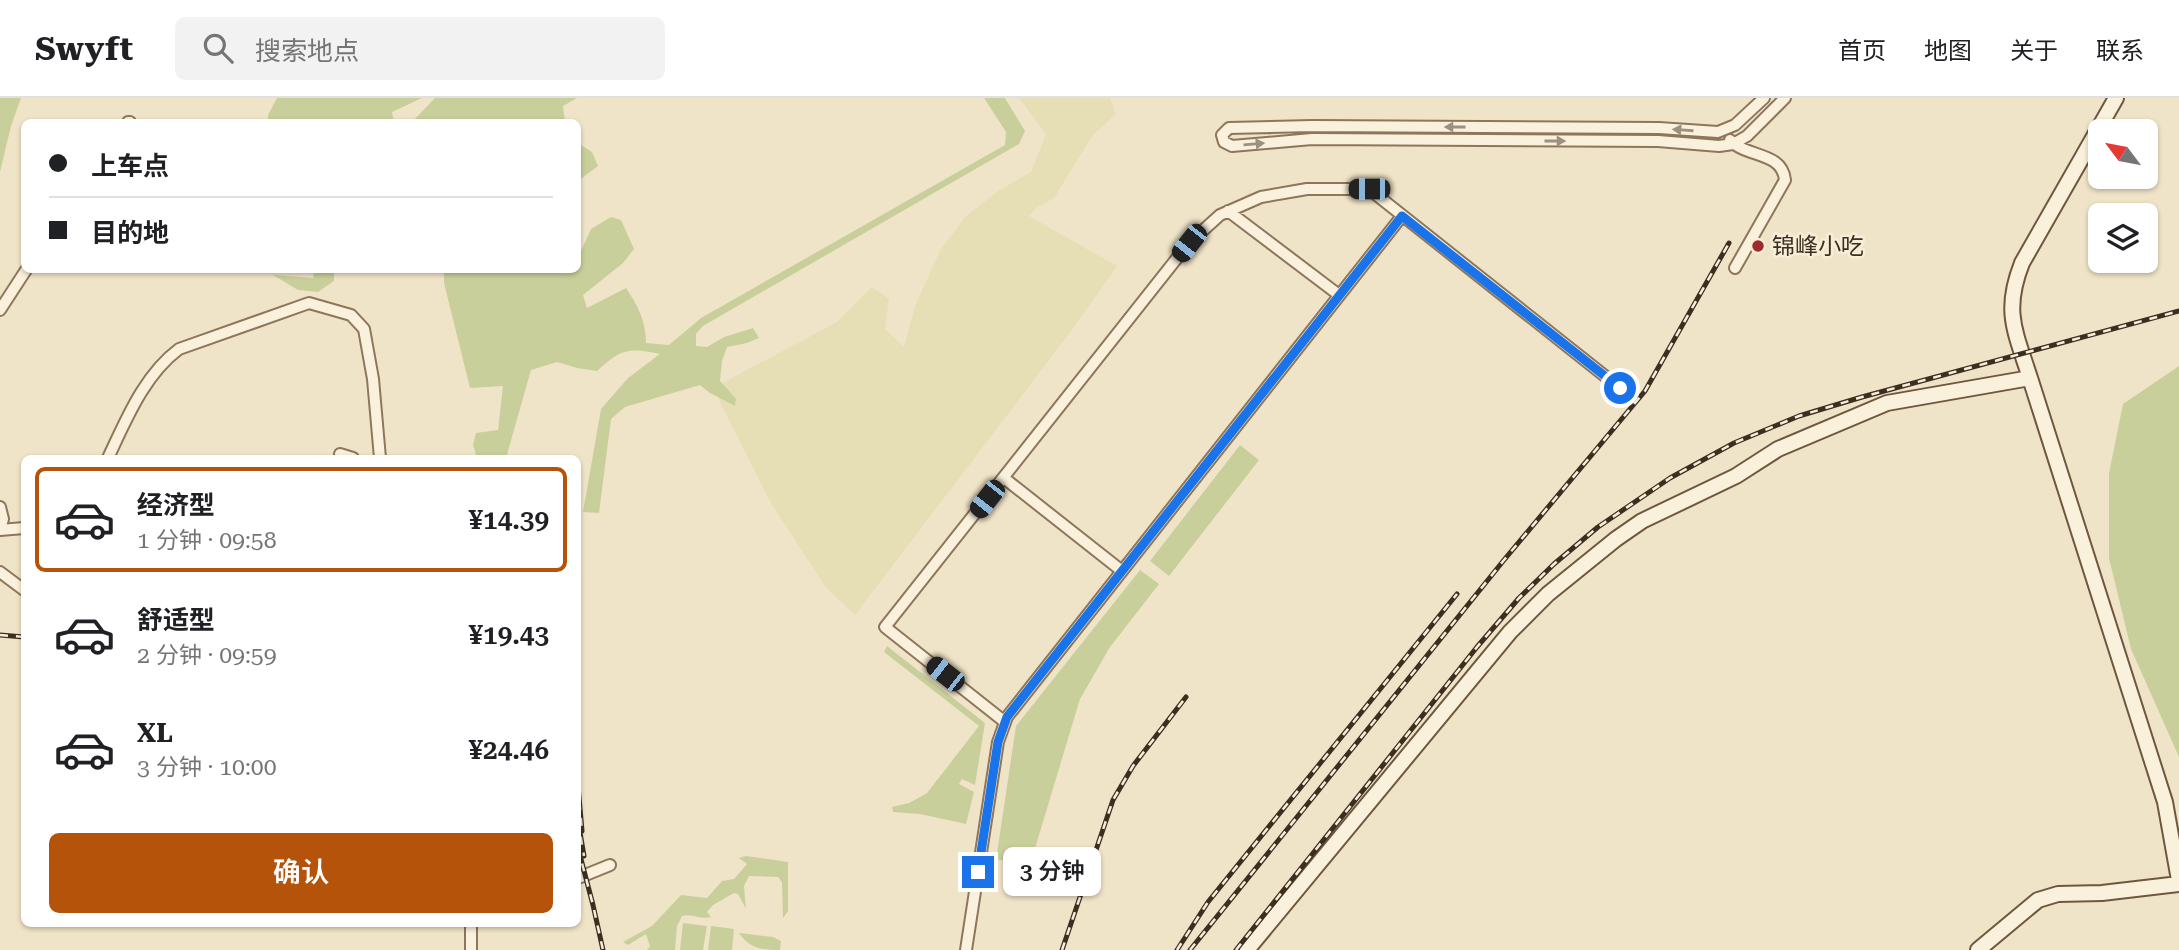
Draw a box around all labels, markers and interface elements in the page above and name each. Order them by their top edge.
search box [175,17,665,80]
text: Swyft [35,29,133,68]
icon: search [199,29,237,67]
text: 搜索地点 [255,36,359,66]
text: 首页 [1838,37,1886,65]
text: 地图 [1924,37,1972,65]
text: 关于 [2010,37,2058,65]
text: 联系 [2096,37,2144,65]
north arrow [2088,119,2158,189]
map controls [2088,119,2158,273]
one-way arrow [1444,121,1466,133]
one-way arrow [1672,124,1694,135]
one-way arrow [1544,135,1566,147]
one-way arrow [1243,138,1265,149]
text: 上车点 [91,151,169,181]
car [1349,179,1391,200]
button: layers [2088,203,2158,273]
text: 目的地 [91,218,169,248]
car [1168,220,1211,266]
place label: 锦峰小吃 [1772,233,1864,260]
marker: 锦峰小吃 [1750,238,1766,254]
route start [1604,372,1636,404]
car [966,476,1009,522]
icon: car [53,488,116,551]
text: 经济型 [137,490,215,520]
text: ¥14.39 [469,505,549,535]
text: 1 分钟 · 09:58 [137,527,277,554]
icon: car [53,603,116,666]
text: 舒适型 [137,605,215,635]
text: ¥19.43 [469,620,549,650]
text: 2 分钟 · 09:59 [137,642,277,669]
car [922,653,969,695]
icon: car [53,718,116,781]
text: XL [137,718,173,748]
text: ¥24.46 [469,735,549,765]
text: 3 分钟 · 10:00 [137,754,277,781]
button: 确认 [49,833,553,913]
callout: 3 分钟 [1002,848,1100,896]
route end [962,856,994,888]
text: 3 分钟 [1020,858,1084,885]

